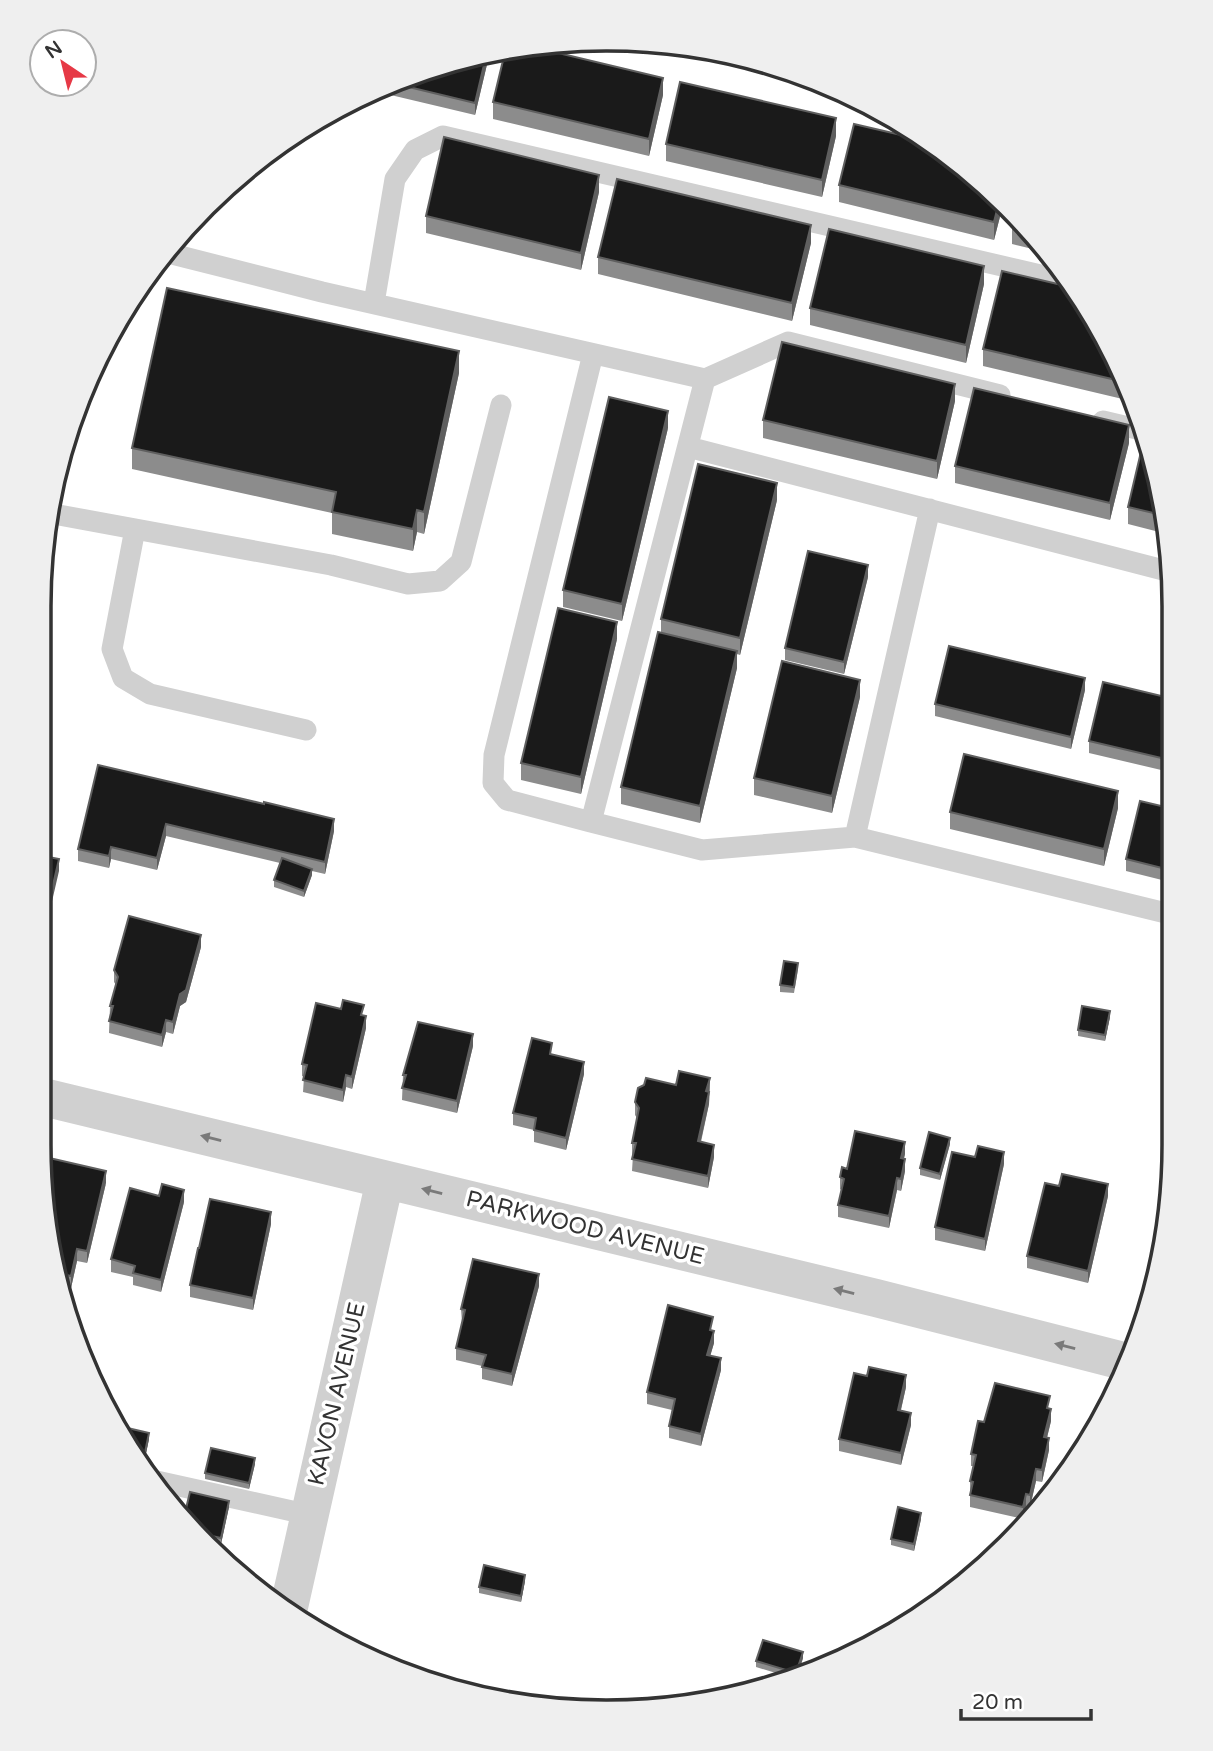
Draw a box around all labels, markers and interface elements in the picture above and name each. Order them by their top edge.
north arrow [28,28,98,98]
text: N [41,37,66,63]
one-way arrow [200,1132,222,1143]
street label: PARKWOOD AVENUE [463,1185,707,1271]
one-way arrow [421,1186,443,1197]
one-way arrow [833,1285,855,1296]
street label: KAVON AVENUE [302,1300,372,1488]
one-way arrow [1053,1340,1075,1351]
scale bar [961,1678,1090,1722]
text: 20 m [972,1690,1023,1715]

